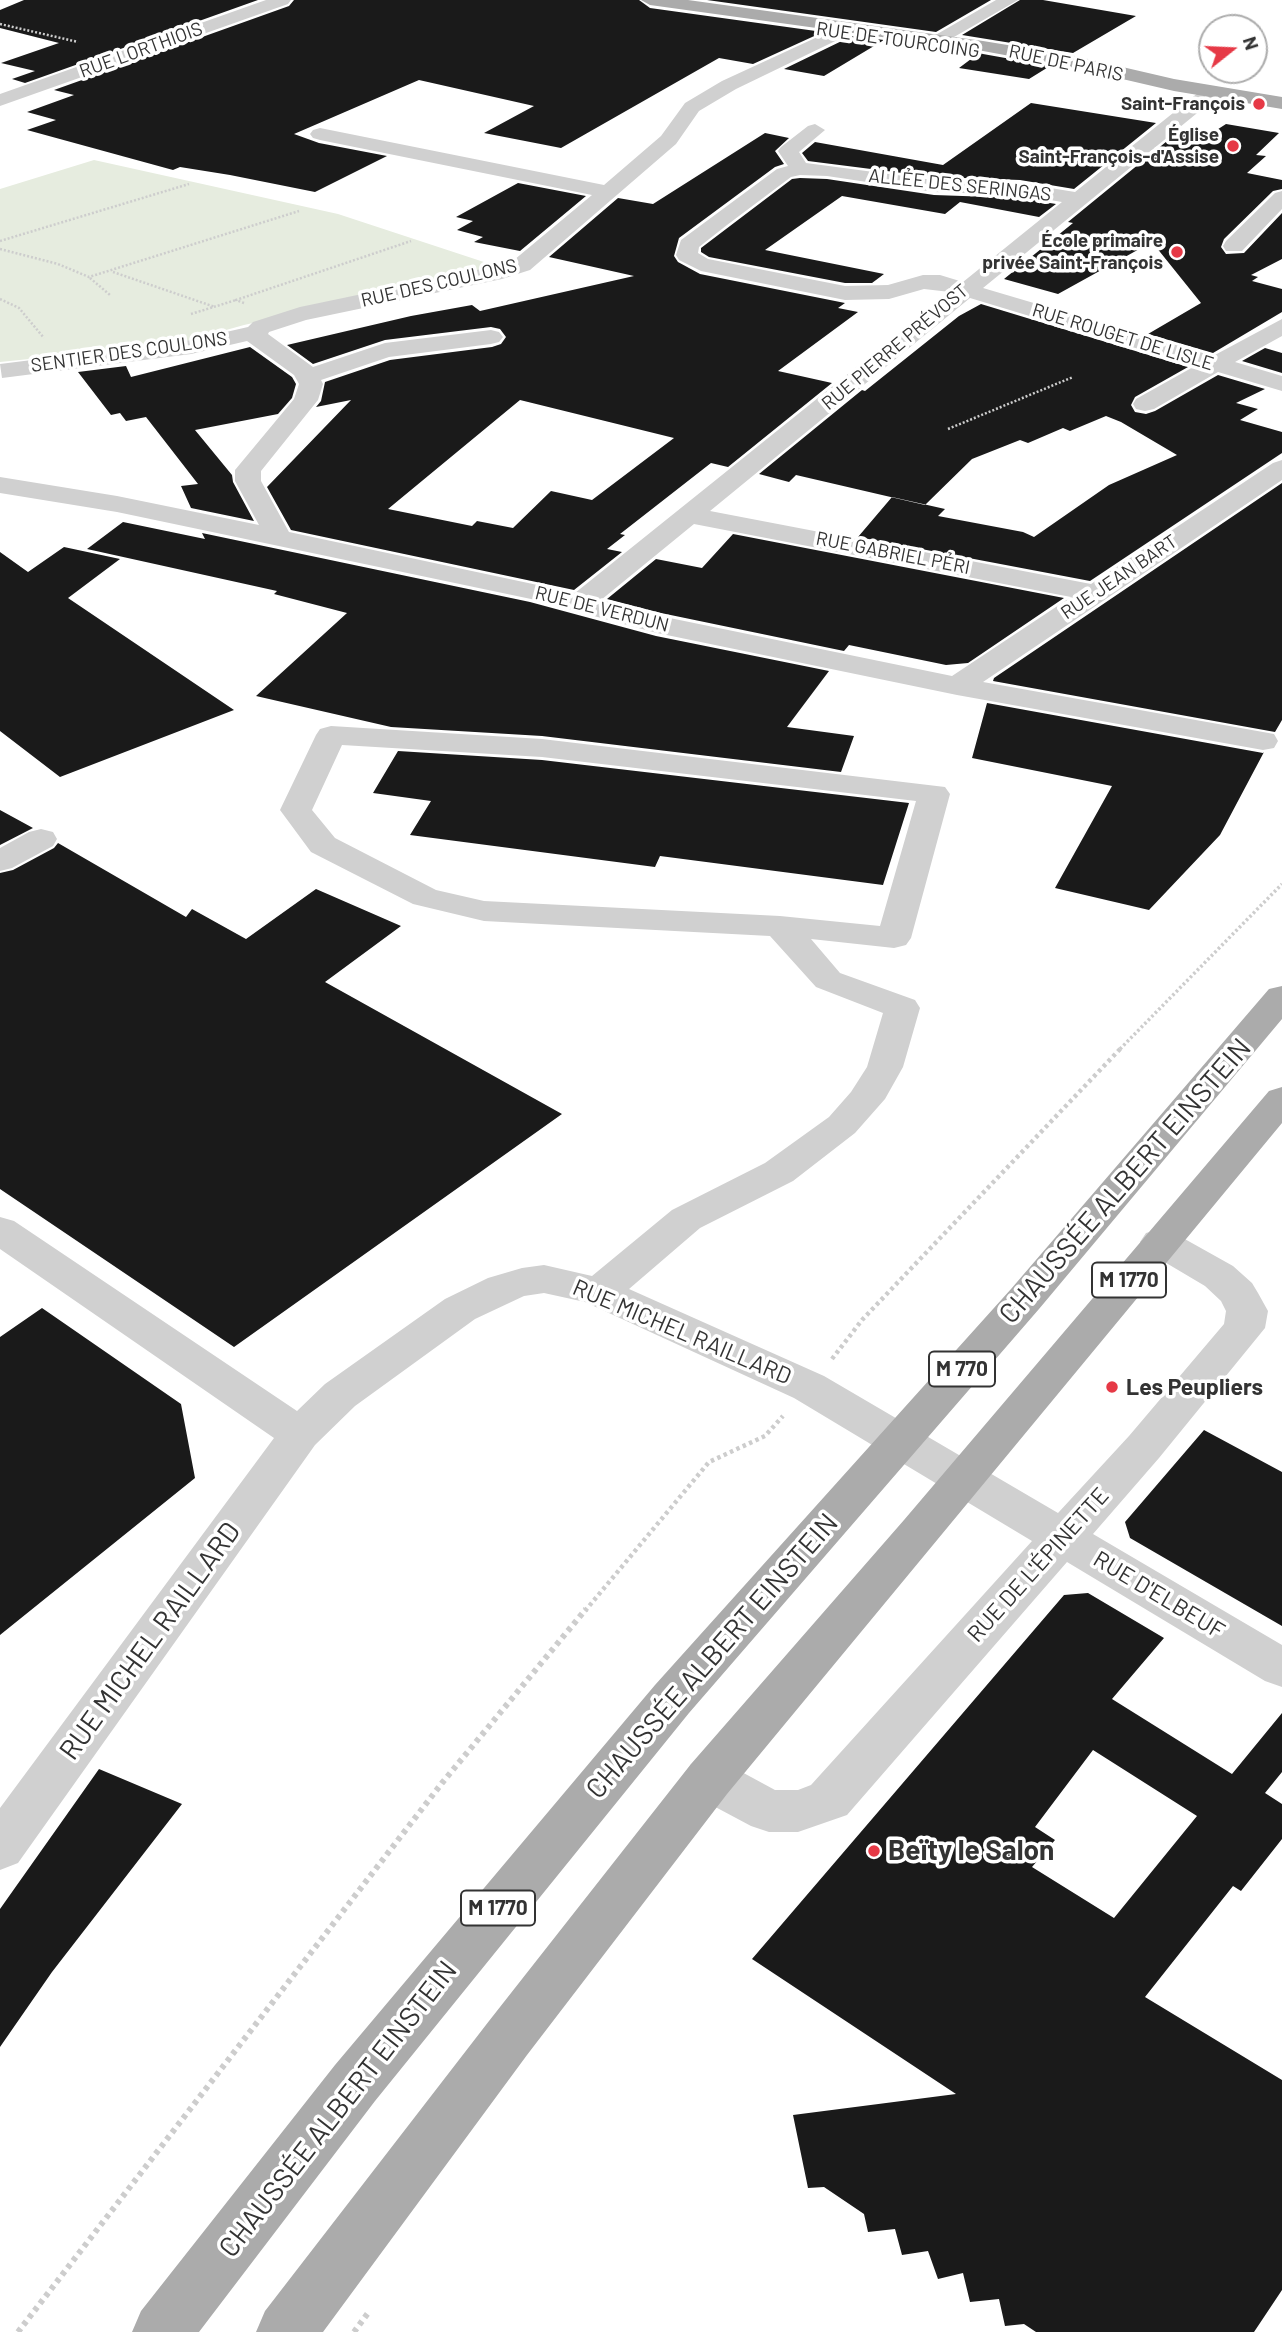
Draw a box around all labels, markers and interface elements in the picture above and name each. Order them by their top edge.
north arrow [1198,14,1268,84]
street label: RUE LORTHIOIS [76,17,206,83]
street label: RUE DE TOURCOING [815,17,981,63]
text: N [1239,33,1264,53]
street label: RUE DE PARIS [1007,40,1125,86]
place label: Saint-François [1121,93,1245,115]
marker: Saint-François [1251,96,1267,112]
place label: Église Saint-François-d'Assise [1019,124,1219,168]
marker: Église Saint-François-d'Assise [1225,138,1241,154]
street label: ALLÉE DES SERINGAS [868,164,1052,206]
place label: École primaire privée Saint-François [982,230,1163,274]
marker: École primaire privée Saint-François [1169,244,1185,260]
street label: RUE DES COULONS [359,254,519,312]
street label: RUE PIERRE PRÉVOST [817,279,973,415]
street label: RUE ROUGET DE LISLE [1029,299,1217,375]
street label: SENTIER DES COULONS [29,327,229,377]
street label: RUE GABRIEL PÉRI [814,527,972,579]
street label: RUE JEAN BART [1057,530,1181,624]
street label: RUE DE VERDUN [533,581,671,637]
street label: CHAUSSÉE ALBERT EINSTEIN [992,1032,1258,1330]
road number: M 1770 [1092,1262,1166,1298]
street label: RUE MICHEL RAILLARD [569,1273,795,1391]
road number: M 770 [929,1352,995,1386]
place label: Les Peupliers [1126,1373,1263,1401]
marker: Les Peupliers [1104,1379,1120,1395]
street label: RUE DE L'ÉPINETTE [961,1482,1115,1648]
street label: CHAUSSÉE ALBERT EINSTEIN [579,1507,845,1805]
street label: RUE MICHEL RAILLARD [52,1516,248,1766]
street label: RUE D'ELBEUF [1088,1545,1230,1645]
place label: Beïty le Salon [888,1834,1054,1868]
marker: Beïty le Salon [866,1843,882,1859]
road number: M 1770 [461,1890,535,1926]
street label: CHAUSSÉE ALBERT EINSTEIN [212,1954,464,2264]

